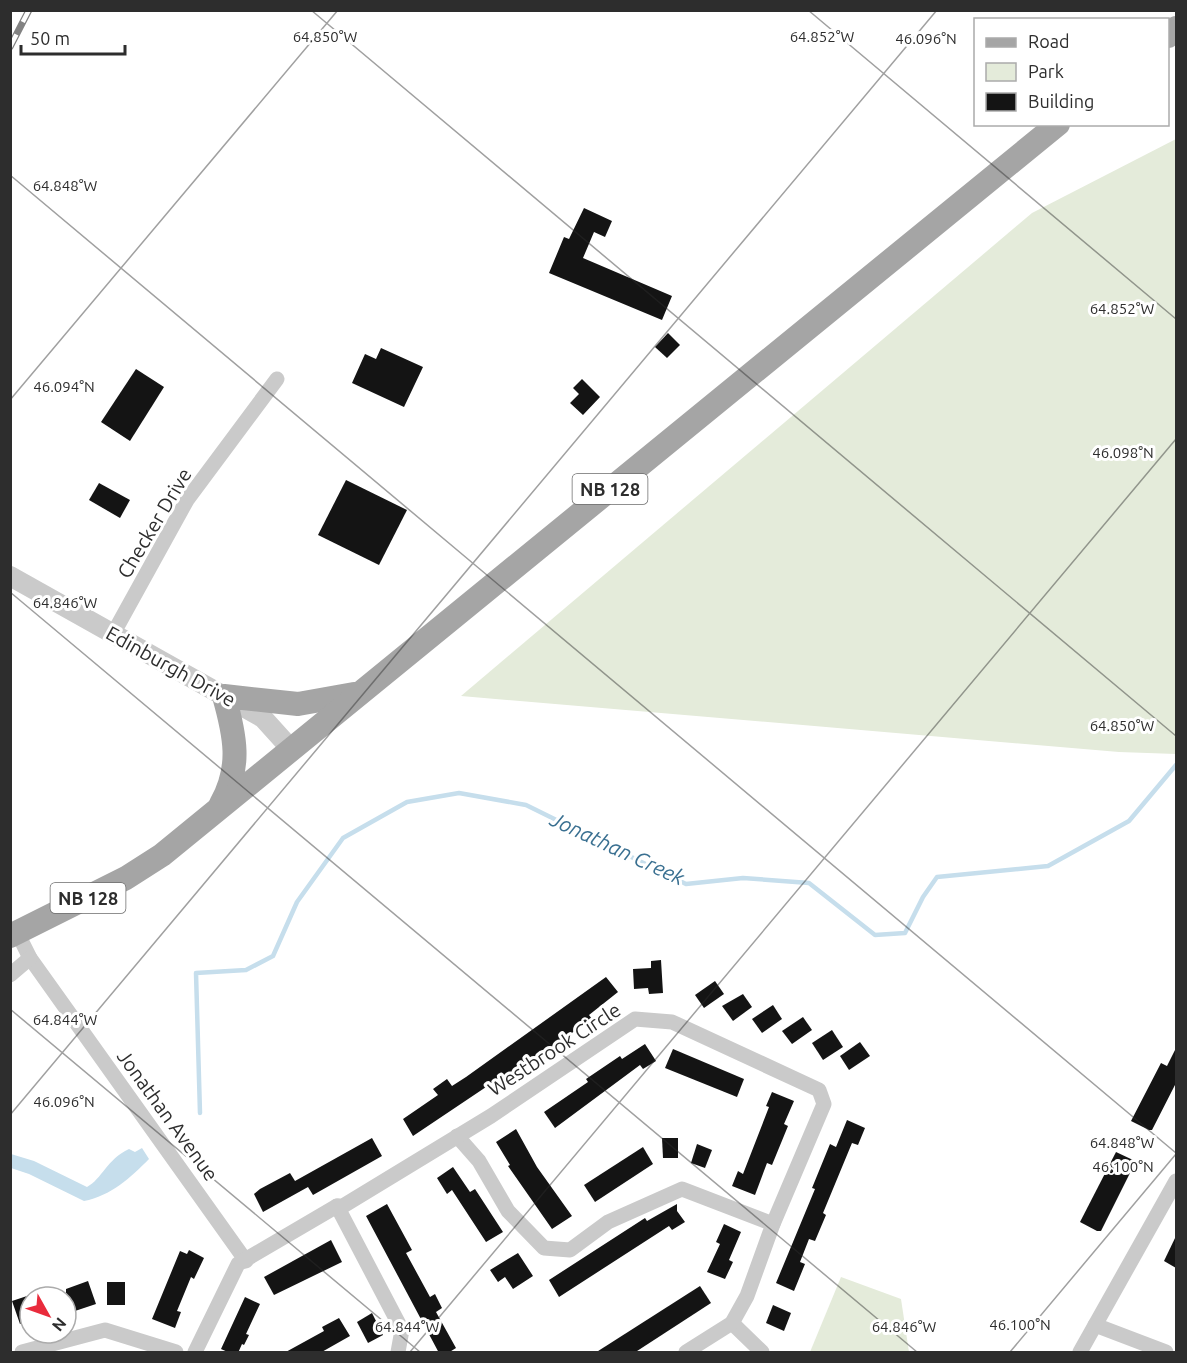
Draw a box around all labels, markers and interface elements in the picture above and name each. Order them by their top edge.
scale bar [21,18,124,56]
legend [974,18,1169,126]
text: 50 m [30,28,70,48]
text: 64.850°W [293,28,357,45]
text: 64.852°W [790,28,854,45]
text: 46.096°N [895,30,957,47]
text: Road [1028,31,1070,51]
text: Park [1028,61,1064,81]
text: Building [1028,91,1094,111]
text: 64.848°W [33,177,97,194]
text: 64.852°W [1090,300,1154,317]
text: 46.094°N [33,378,95,395]
text: 46.098°N [1092,444,1154,461]
street label: Checker Drive [112,464,196,582]
road number: NB 128 [572,474,648,504]
text: 64.846°W [33,594,97,611]
street label: Edinburgh Drive [102,621,240,711]
text: 64.850°W [1090,717,1154,734]
water label: Jonathan Creek [546,806,689,890]
road number: NB 128 [50,883,125,913]
street label: Westbrook Circle [483,998,625,1100]
text: 64.844°W [33,1011,97,1028]
street label: Jonathan Avenue [113,1045,223,1185]
text: 46.096°N [33,1093,95,1110]
text: 64.848°W [1090,1134,1154,1151]
text: 46.100°N [1092,1158,1154,1175]
north arrow [18,1285,78,1345]
text: N [49,1314,70,1335]
text: 46.100°N [989,1316,1051,1333]
text: 64.844°W [375,1318,439,1335]
text: 64.846°W [872,1318,936,1335]

